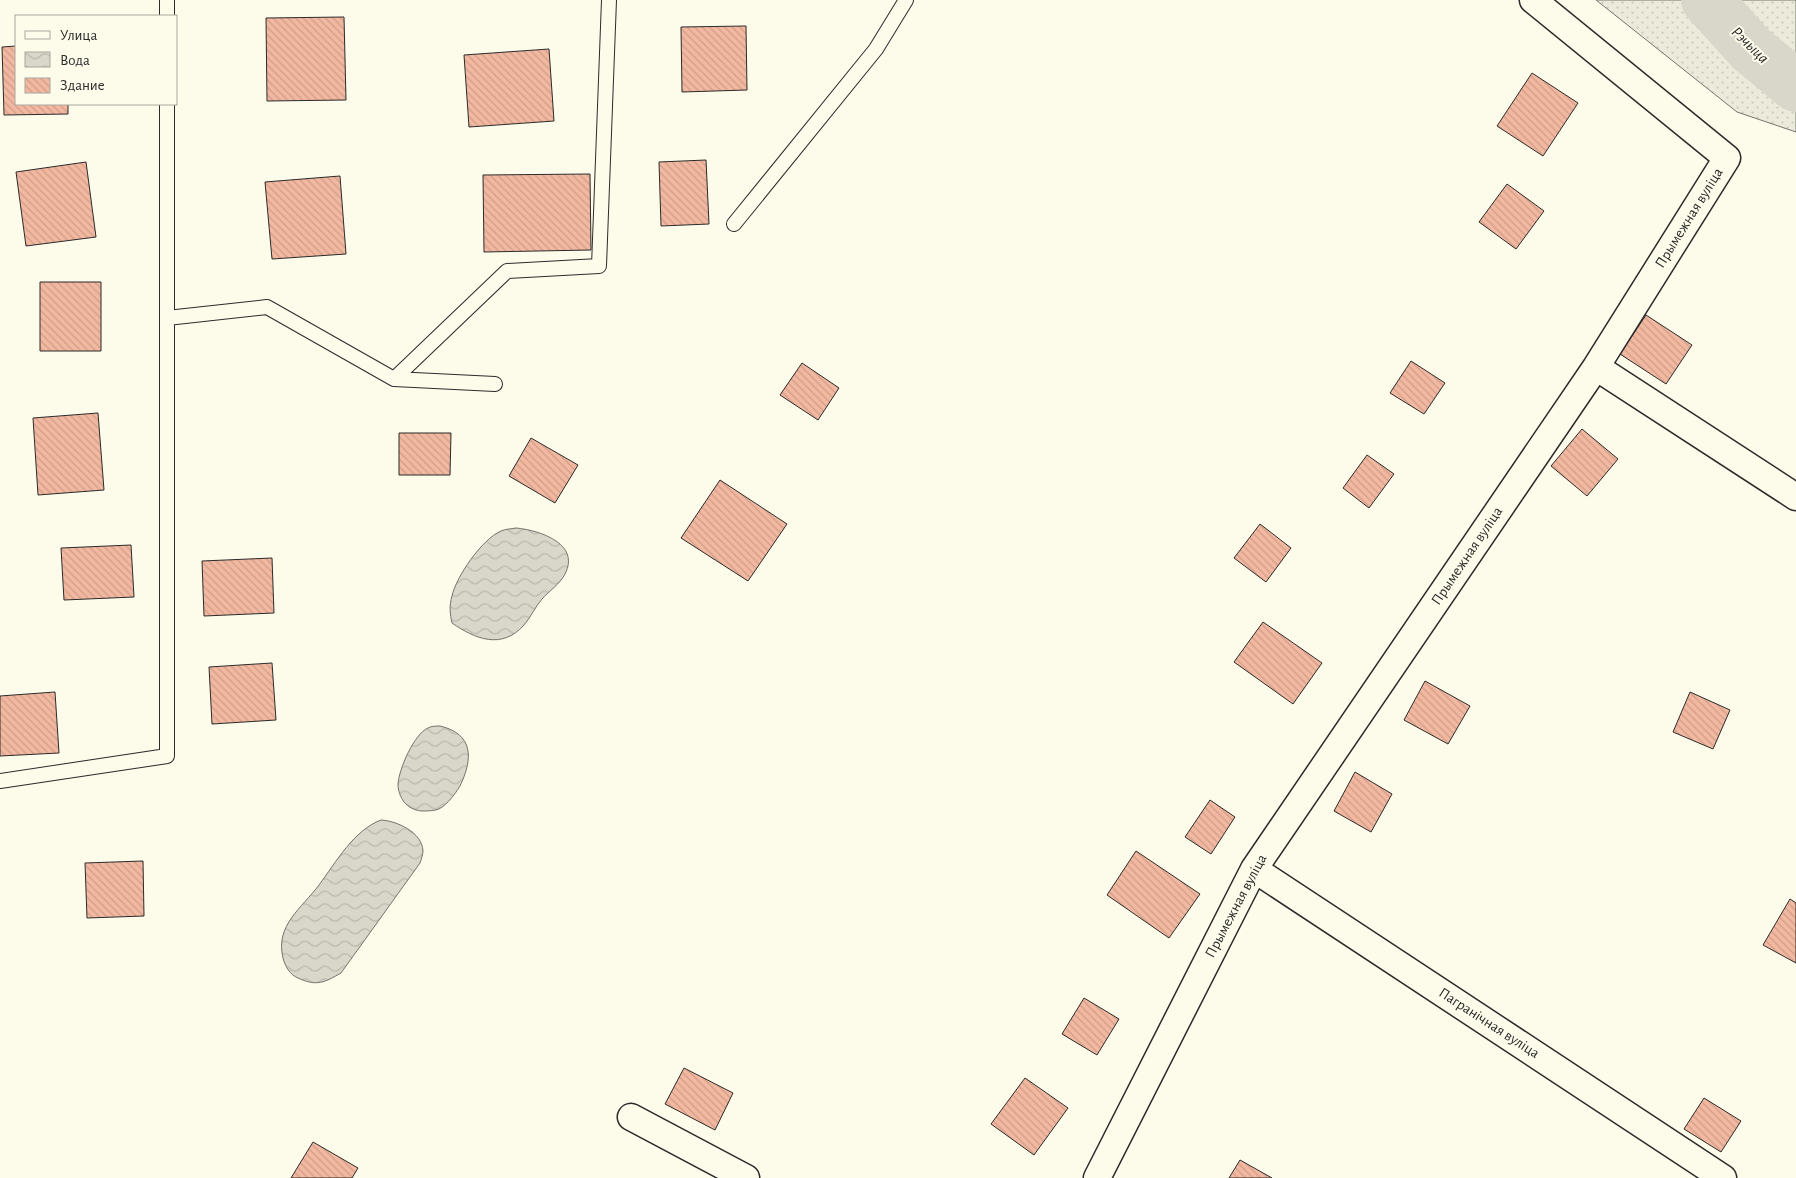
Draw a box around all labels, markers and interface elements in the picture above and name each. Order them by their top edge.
legend [15,15,178,105]
water label: Рэчыца [1728,24,1772,66]
text: Улица [60,28,97,43]
text: Вода [60,53,90,68]
text: Здание [60,78,105,93]
street label: Прымежная вуліца [1652,165,1726,271]
street label: Прымежная вуліца [1429,504,1505,608]
street label: Прымежная вуліца [1202,852,1270,960]
street label: Пагранічная вуліца [1436,985,1542,1061]

